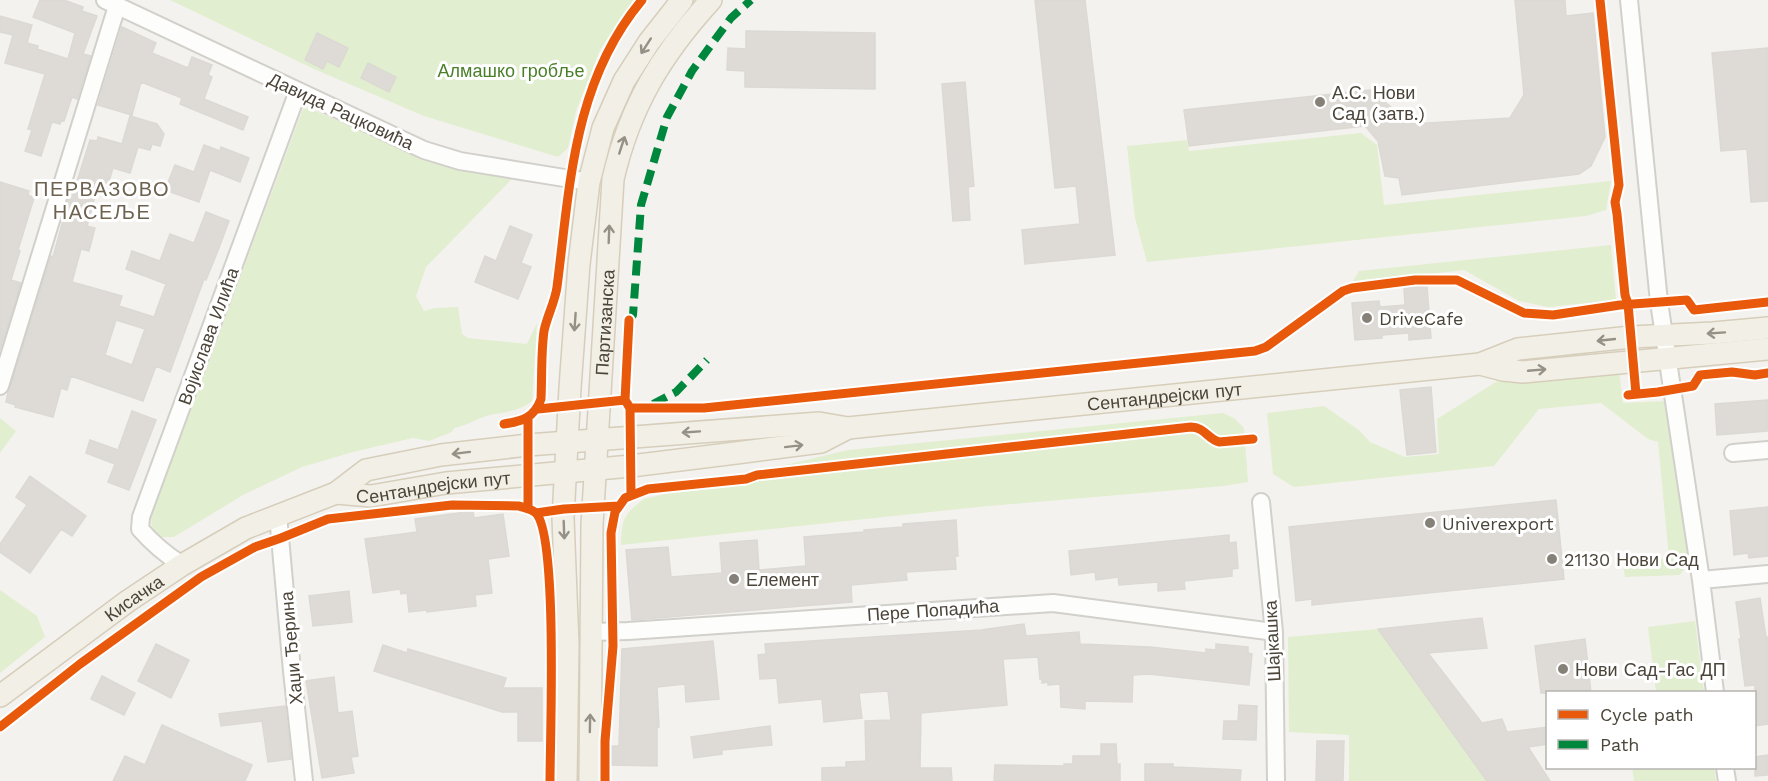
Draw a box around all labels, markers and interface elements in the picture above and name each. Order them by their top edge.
one-way arrow [640,37,652,54]
park label: Алмашко гробље [438,60,584,81]
street label: Давида Рацковића [265,68,418,154]
place label: А.С. Нови Сад (затв.) [1332,82,1425,124]
marker: А.С. Нови Сад (затв.) [1313,95,1327,109]
one-way arrow [617,136,628,155]
district label: ПЕРВАЗОВО НАСЕЉЕ [34,177,170,224]
one-way arrow [603,225,614,245]
street label: Војислава Илића [173,264,243,408]
street label: Партизанска [591,268,618,376]
place label: DriveCafe [1379,308,1463,329]
marker: DriveCafe [1360,311,1374,325]
one-way arrow [569,312,580,331]
one-way arrow [1707,327,1726,338]
one-way arrow [1596,335,1616,346]
one-way arrow [1527,364,1547,375]
street label: Сентандрејски пут [1086,378,1243,414]
one-way arrow [681,427,701,438]
one-way arrow [783,440,803,451]
one-way arrow [451,447,471,458]
street label: Сентандрејски пут [355,467,511,507]
place label: Univerexport [1442,513,1554,534]
marker: Univerexport [1423,516,1437,530]
one-way arrow [558,520,569,540]
place label: 21130 Нови Сад [1564,549,1699,570]
marker: 21130 Нови Сад [1545,552,1559,566]
place label: Елемент [746,569,819,590]
street label: Кисачка [100,570,168,625]
marker: Елемент [727,572,741,586]
street label: Хаџи Ђерина [275,589,306,706]
street label: Пере Попадића [866,595,1001,625]
street label: Шајкашка [1259,599,1285,682]
place label: Нови Сад-Гас ДП [1575,659,1726,680]
marker: Нови Сад-Гас ДП [1556,662,1570,676]
legend [1546,691,1756,769]
text: Cycle path [1600,704,1694,725]
one-way arrow [585,713,596,733]
text: Path [1600,734,1640,755]

